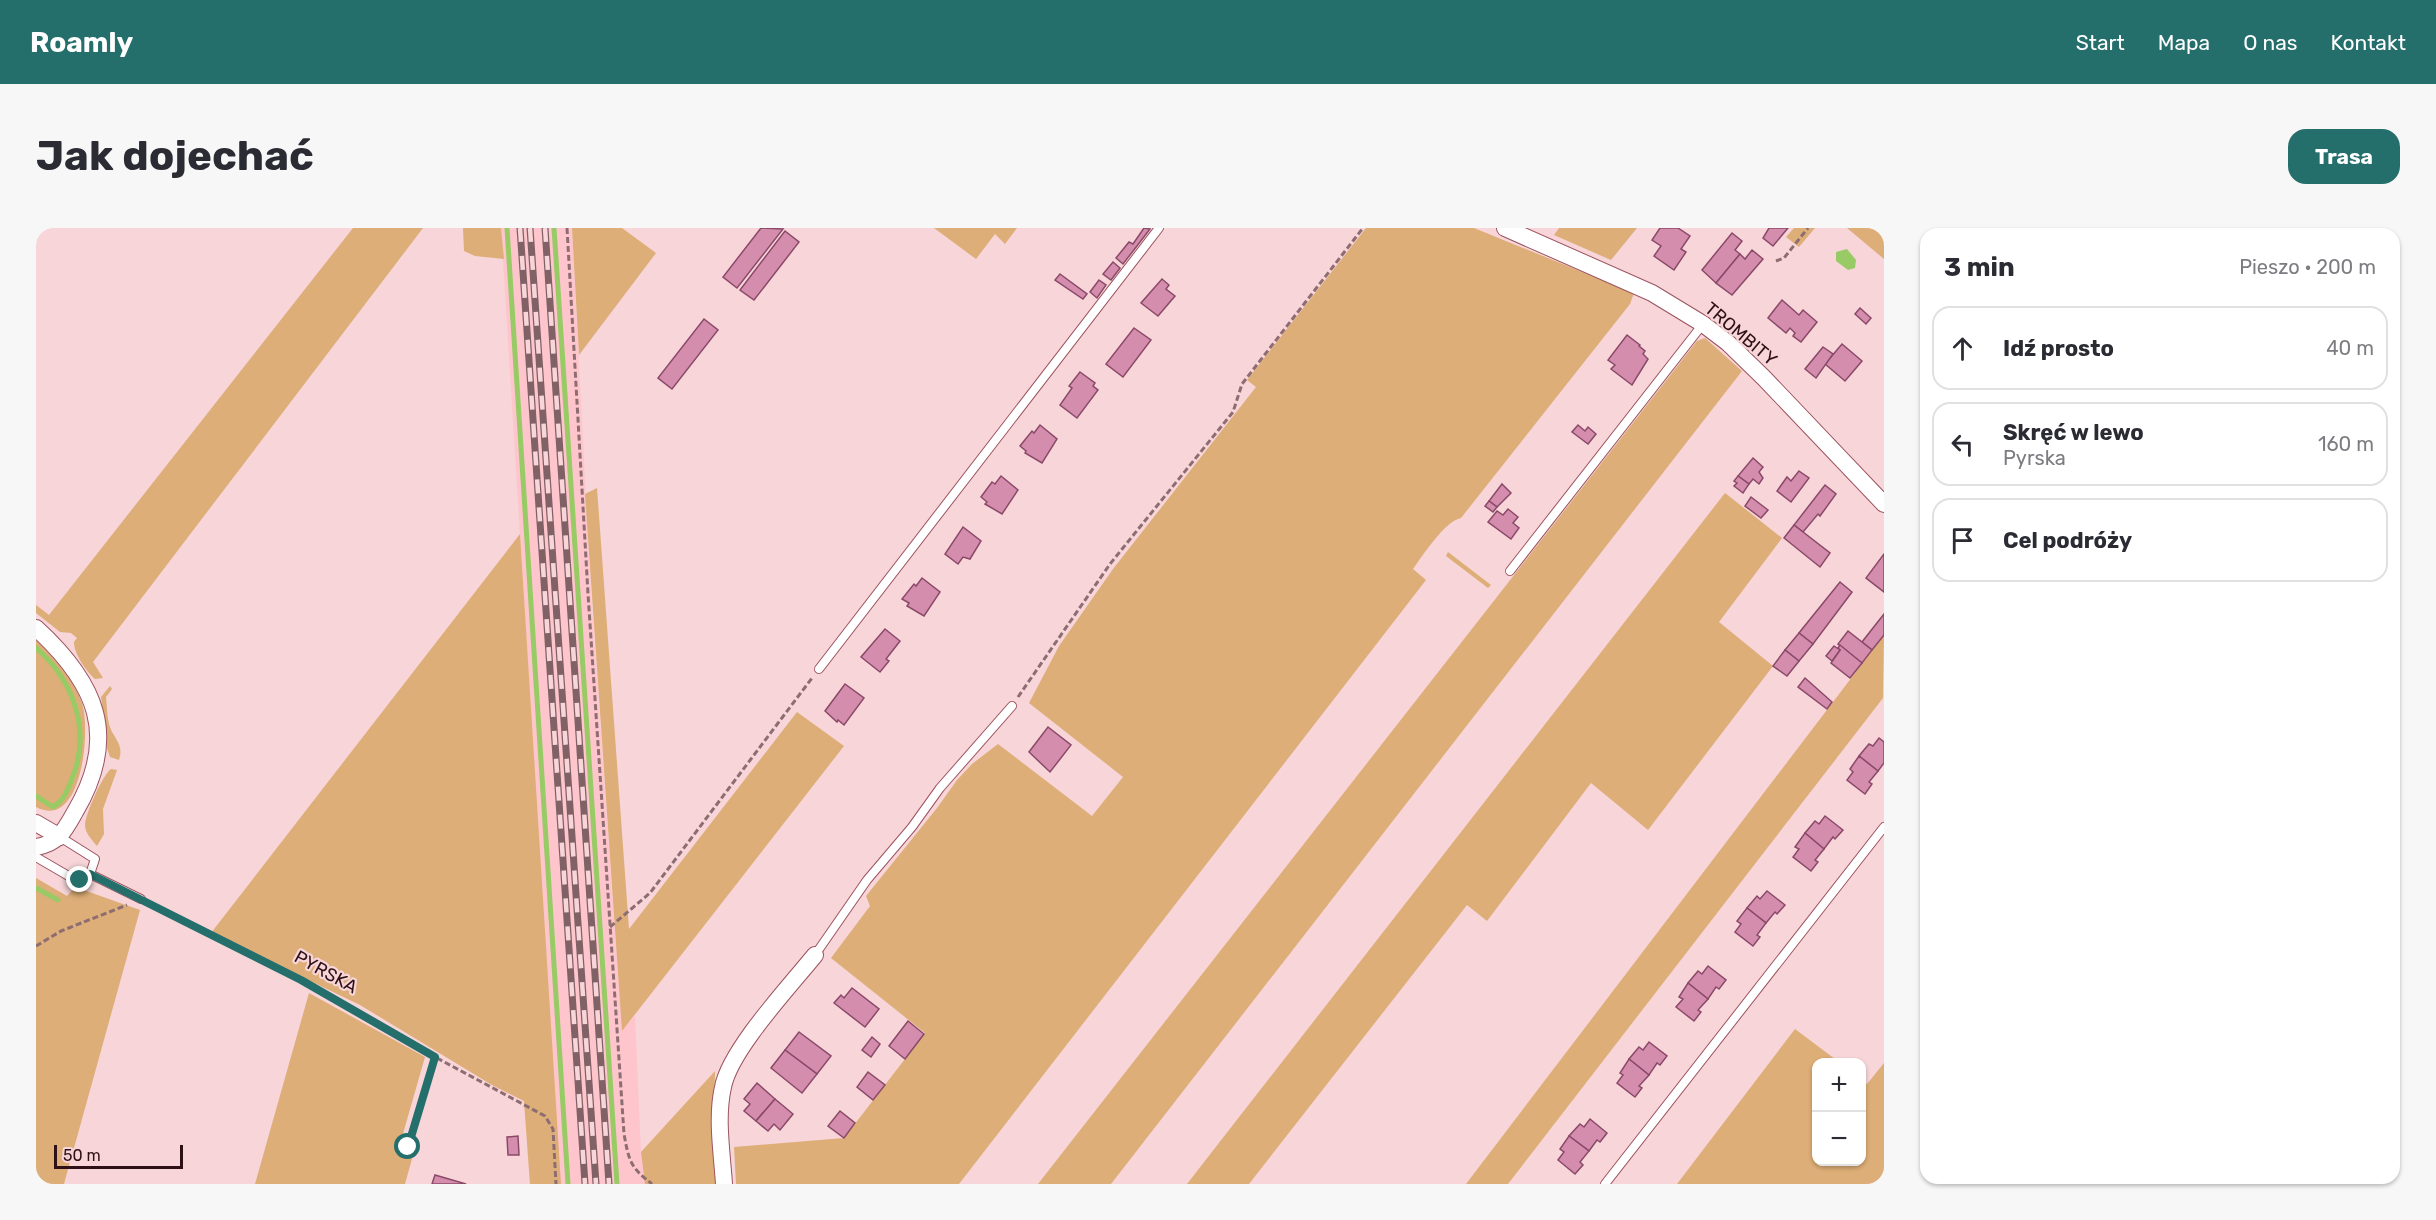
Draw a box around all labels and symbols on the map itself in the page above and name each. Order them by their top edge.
street label: TROMBITY [1700,297,1782,371]
route end [66,866,92,892]
street label: PYRSKA [291,946,361,998]
route start [394,1133,420,1159]
scale bar [54,1142,183,1170]

